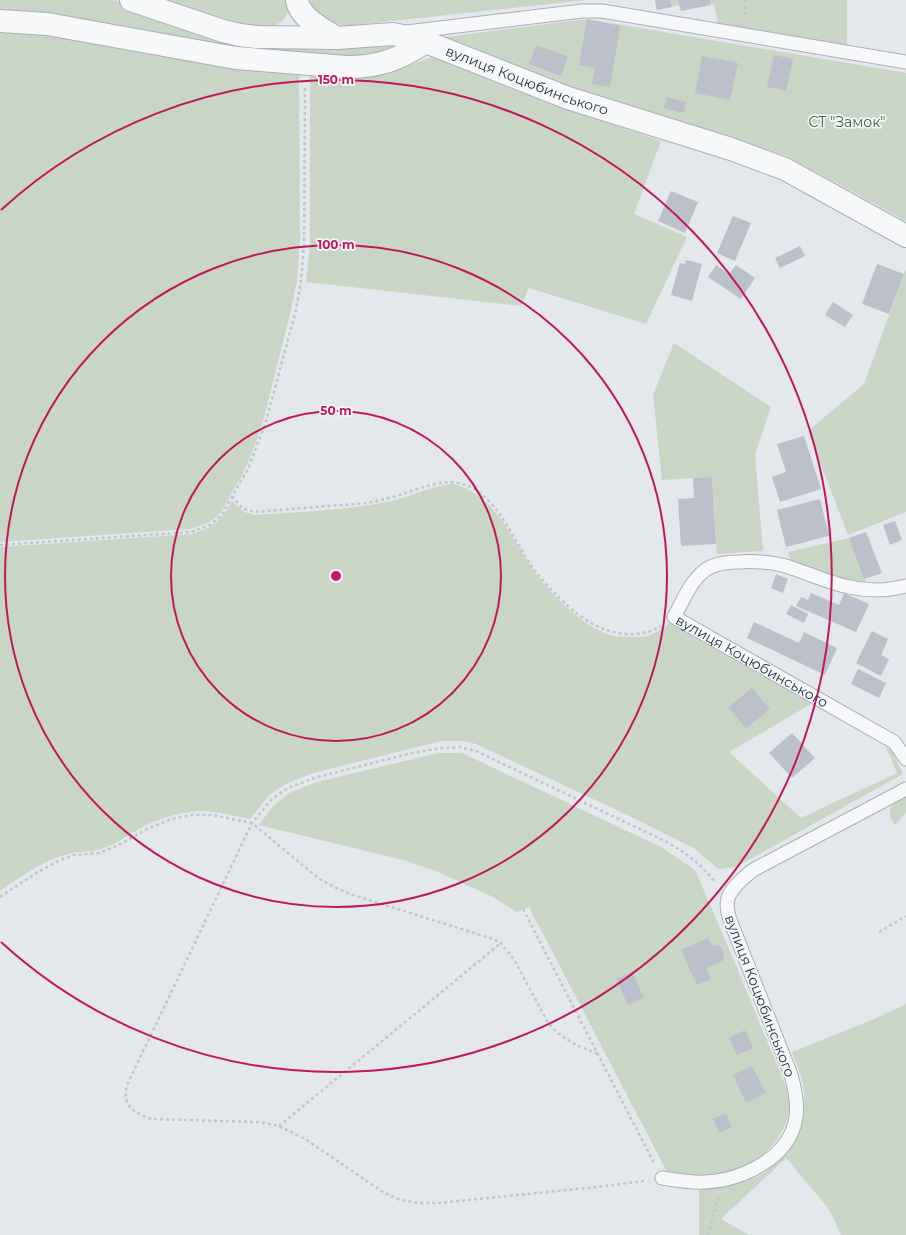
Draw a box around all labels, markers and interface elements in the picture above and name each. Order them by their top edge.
street label: вулиця Коцюбинського [443,42,611,119]
text: 150 m [318,72,354,87]
park label: СТ "Замок" [808,113,886,131]
text: 100 m [318,237,354,252]
text: 50 m [320,403,352,418]
centre of rings [329,569,343,583]
street label: вулиця Коцюбинського [673,611,831,712]
street label: вулиця Коцюбинського [721,912,799,1080]

